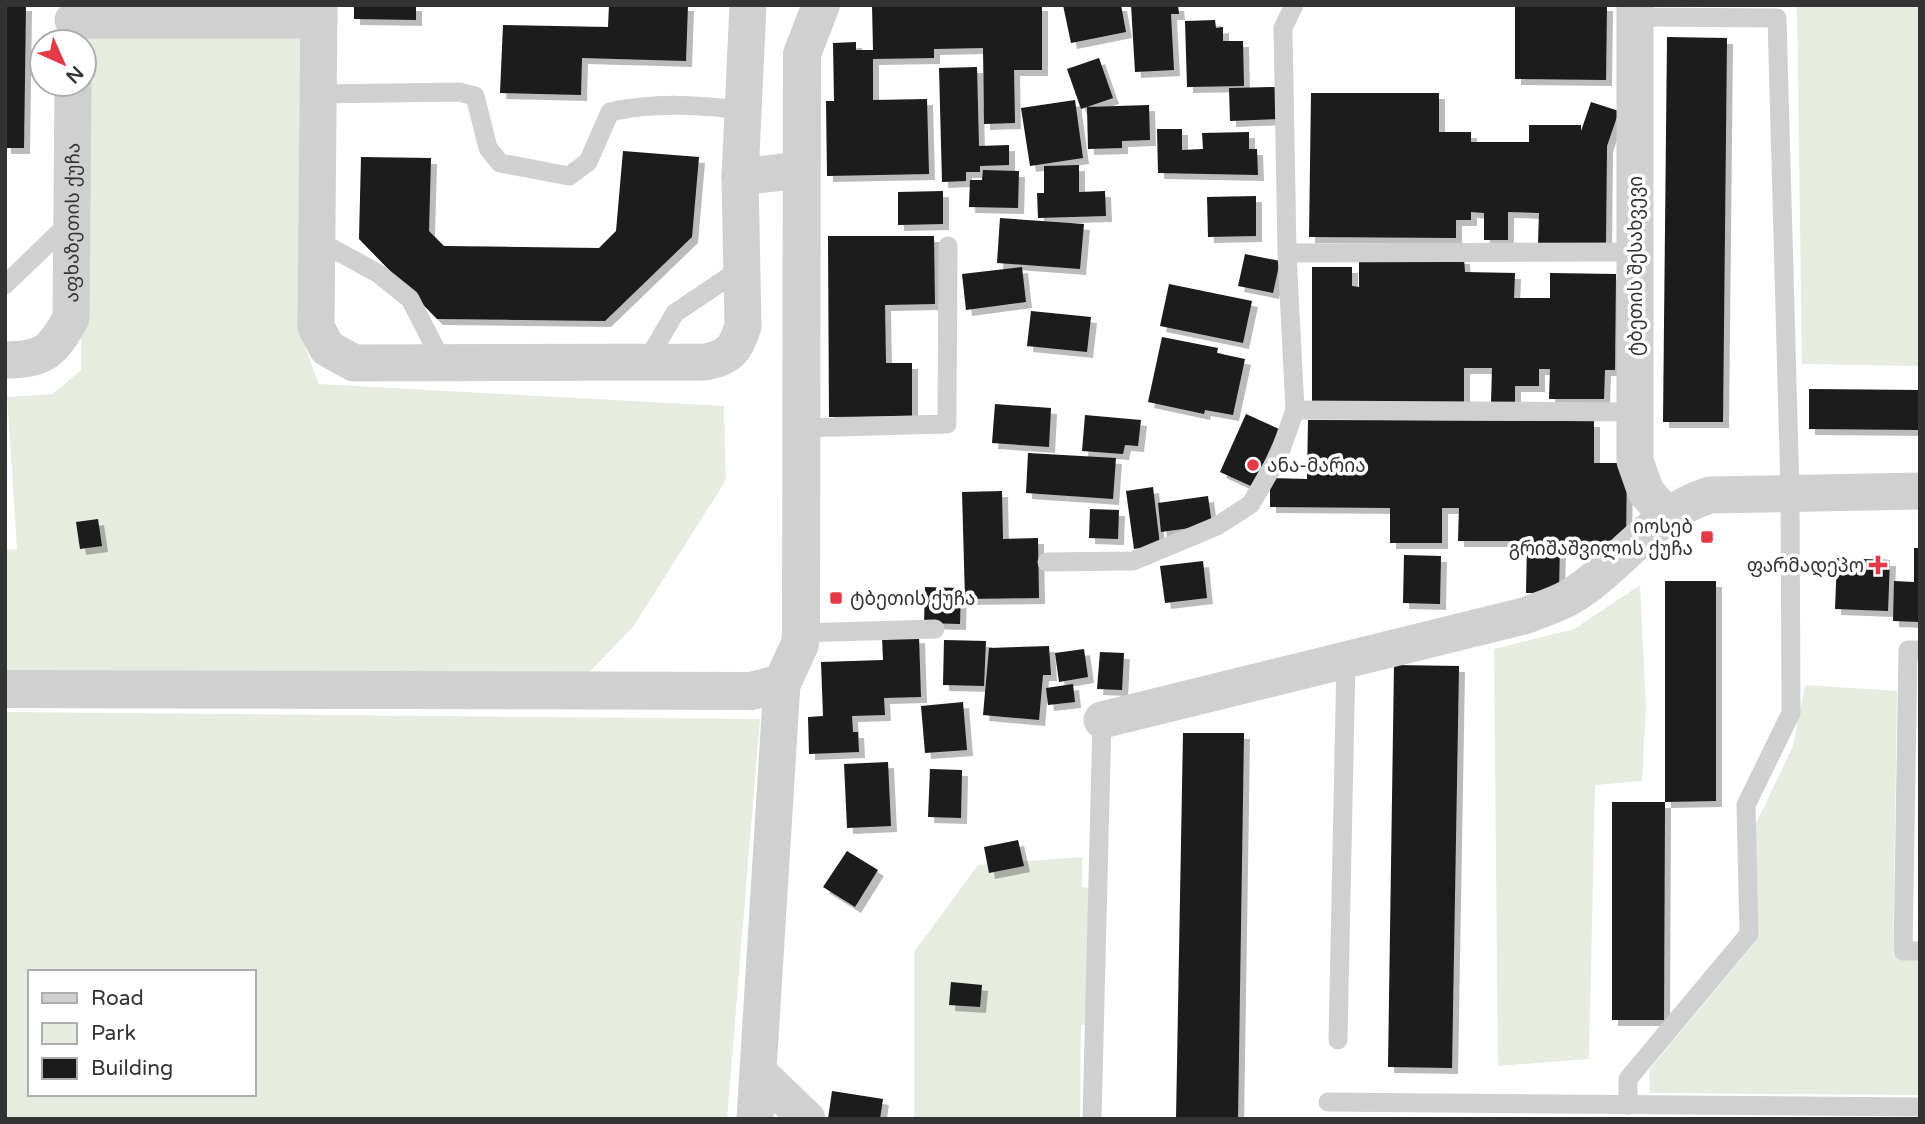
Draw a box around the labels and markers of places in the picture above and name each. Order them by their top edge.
place label: ანა-მარია [1267,455,1366,477]
marker: ანა-მარია [1245,457,1261,473]
place label: იოსებ გრიშაშვილის ქუჩა [1509,516,1693,561]
marker: იოსებ გრიშაშვილის ქუჩა [1699,529,1715,545]
place label: ფარმადეპო [1747,555,1864,578]
marker: ფარმადეპო [1870,557,1886,573]
place label: ტბეთის ქუჩა [850,588,976,610]
marker: ტბეთის ქუჩა [828,590,844,606]

